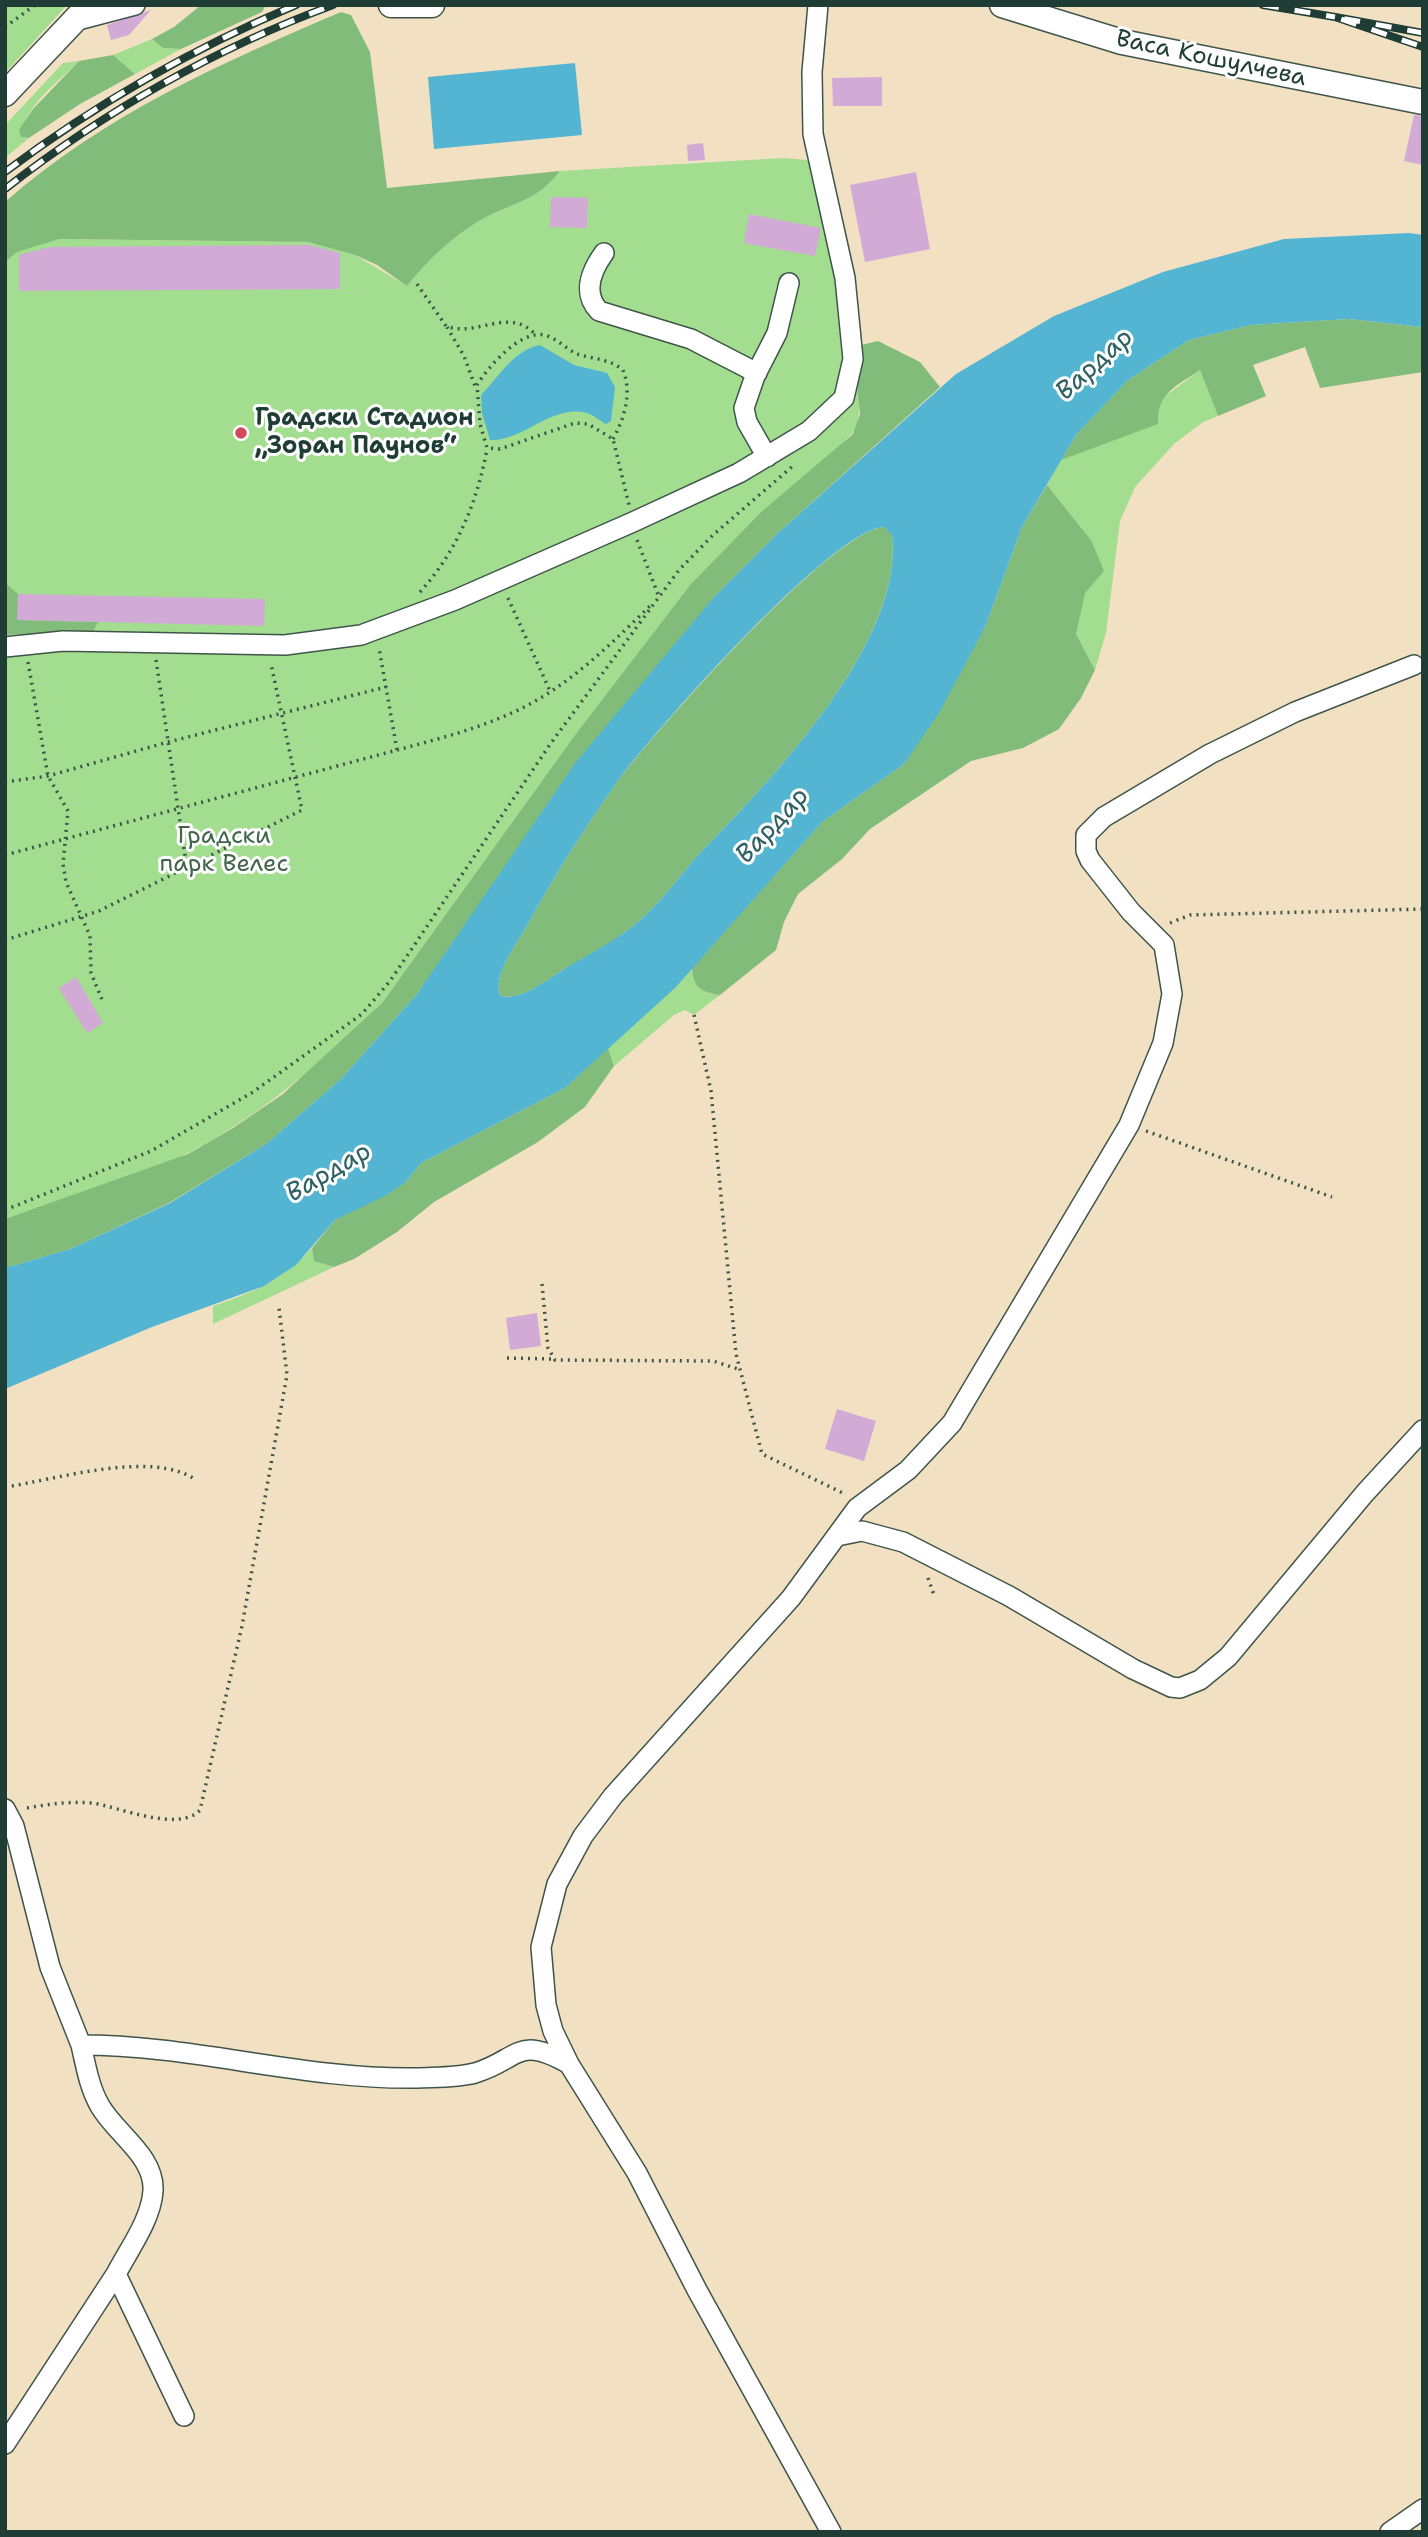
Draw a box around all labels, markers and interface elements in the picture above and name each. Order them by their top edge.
street label: Васа Кошулчева [1113,25,1309,93]
water label: Вардар [1050,322,1140,408]
place label: Градски Стадион „Зоран Паунов“ [255,405,474,461]
marker: Градски Стадион „Зоран Паунов“ [233,425,249,441]
water label: Вардар [730,781,816,871]
park label: Градски парк Велес [159,823,289,879]
water label: Вардар [281,1136,377,1210]

